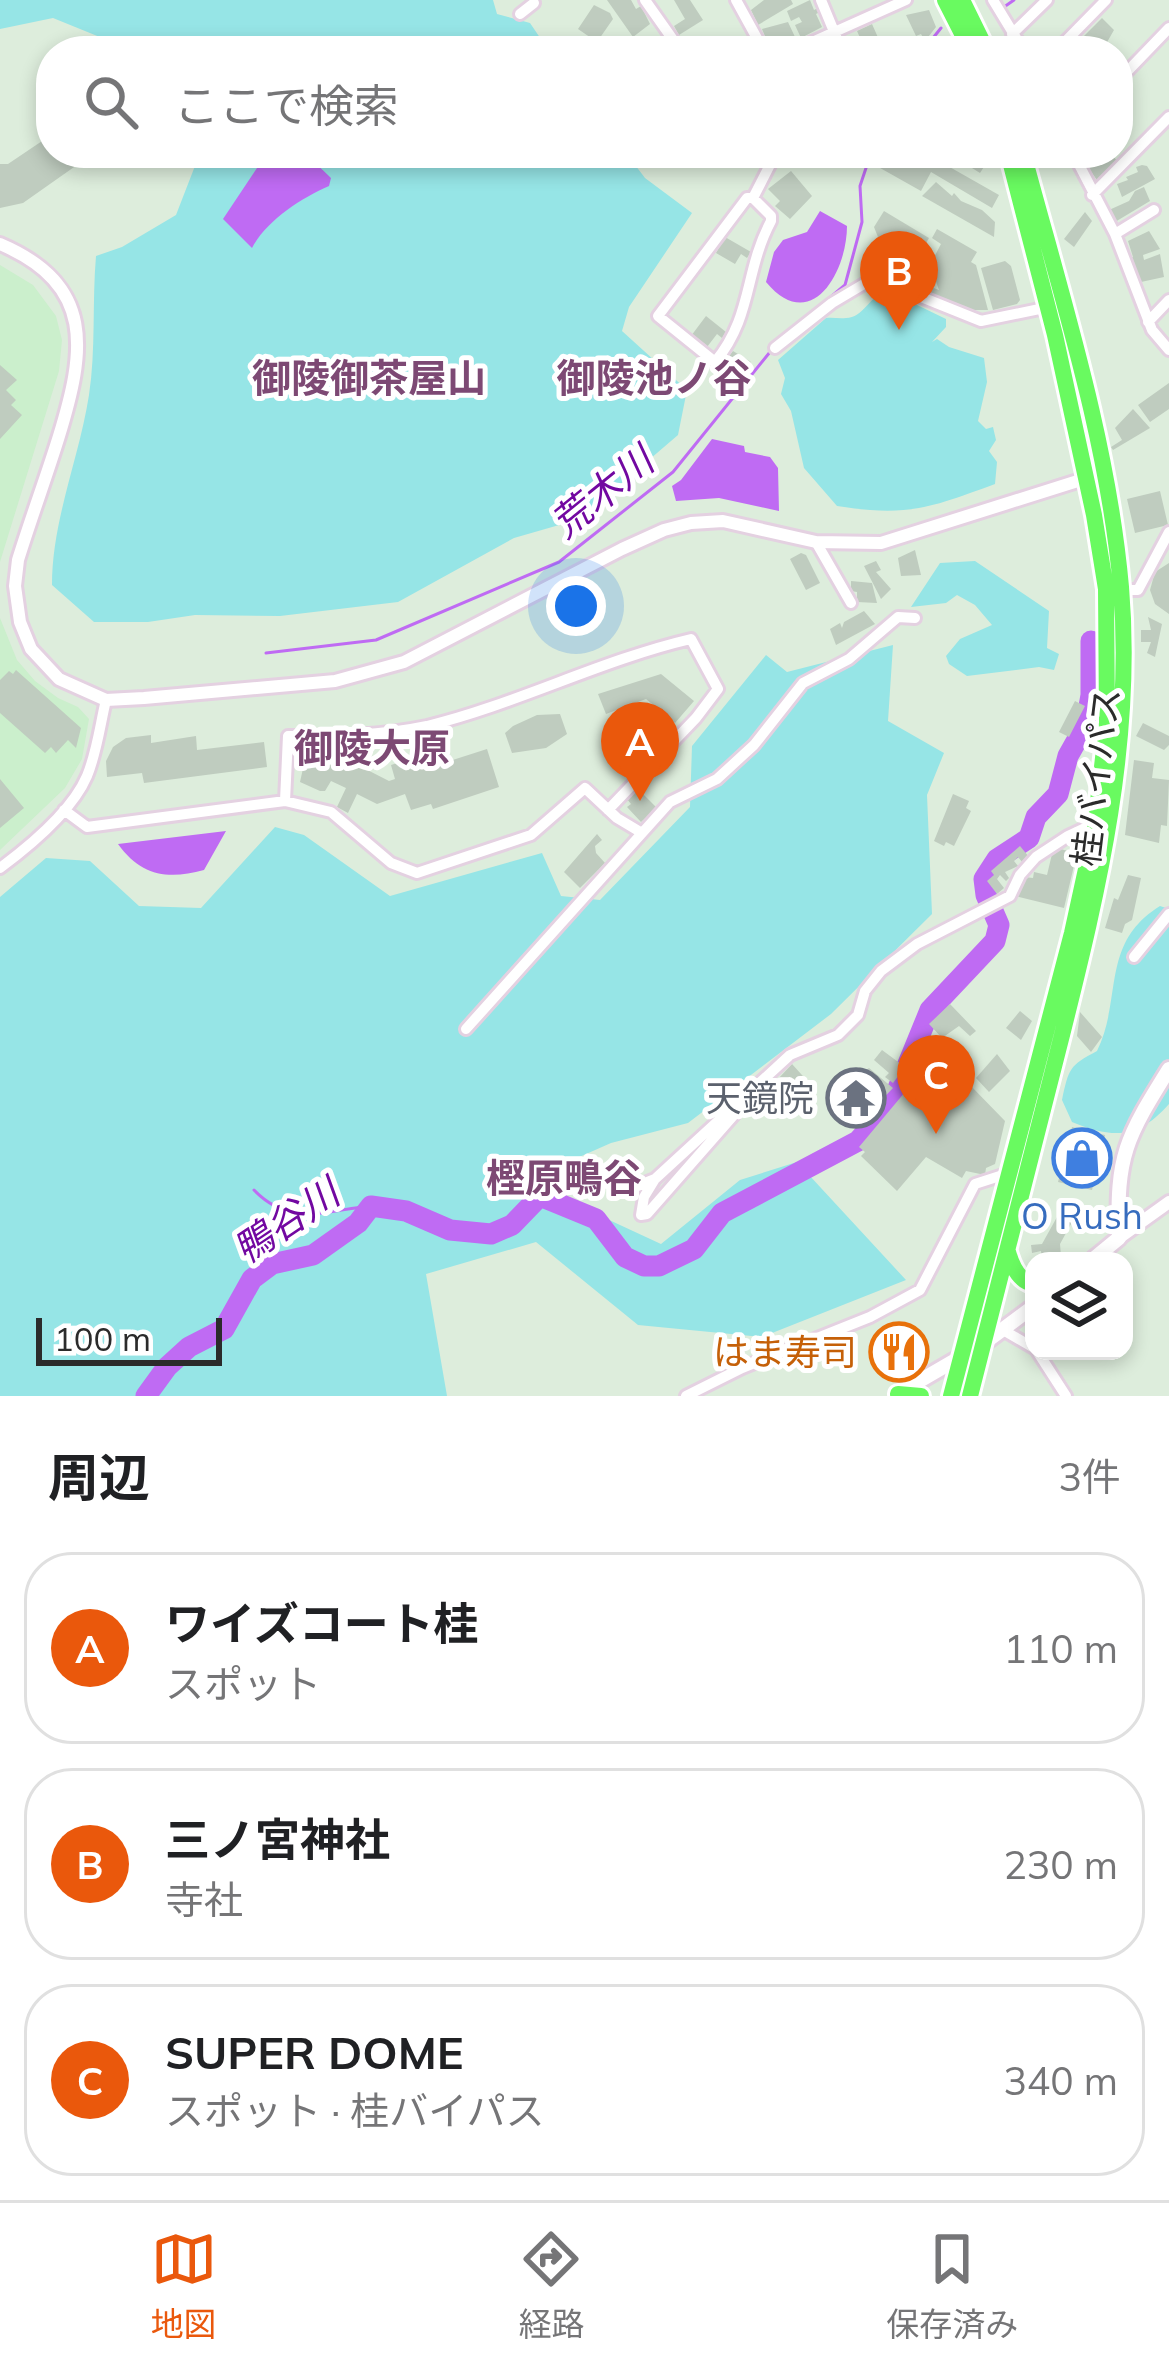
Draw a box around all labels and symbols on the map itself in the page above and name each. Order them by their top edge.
pin: B [860,231,938,330]
district label: 御陵御茶屋山 [252,353,486,402]
district label: 御陵池ノ谷 [556,353,752,402]
water label: 荒木川 [541,433,666,547]
your location [546,576,606,636]
street label: 桂バイパス [1062,685,1129,869]
pin: A [601,702,679,801]
district label: 御陵大原 [294,723,450,772]
pin: C [897,1035,975,1134]
temple icon: 天鏡院 [825,1067,887,1129]
place label: 天鏡院 [706,1075,814,1120]
shop icon: O Rush [1051,1127,1113,1189]
district label: 樫原鴫谷 [486,1153,642,1202]
water label: 鴨谷川 [224,1165,351,1274]
place label: O Rush [1021,1193,1143,1238]
scale bar [36,1312,222,1365]
restaurant icon: はま寿司 [868,1321,930,1383]
place label: はま寿司 [713,1329,857,1374]

